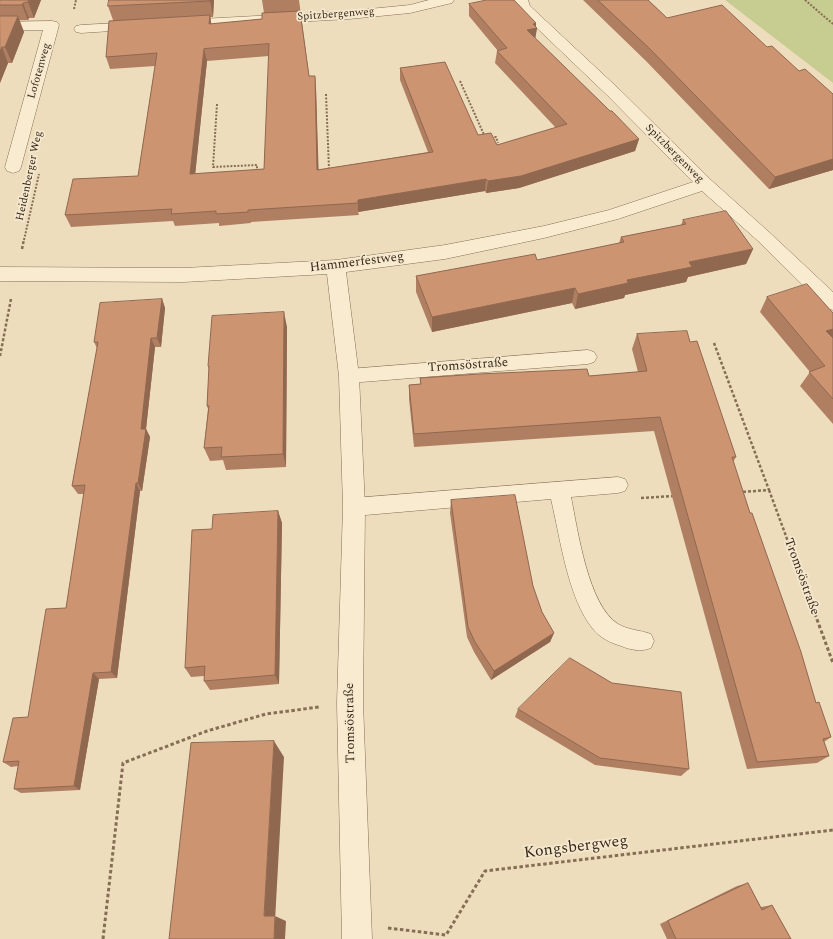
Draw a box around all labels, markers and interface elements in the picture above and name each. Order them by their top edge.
street label: Spitzbergenweg [297,6,375,24]
street label: Lofotenweg [26,41,54,101]
street label: Spitzbergenweg [642,122,706,186]
street label: Heidenberger Weg [14,130,46,222]
street label: Hammerfestweg [309,249,405,277]
street label: Tromsöstraße [427,355,509,377]
street label: Tromsöstraße [780,537,822,617]
street label: Tromsöstraße [342,683,360,763]
street label: Kongsbergweg [523,832,629,864]

